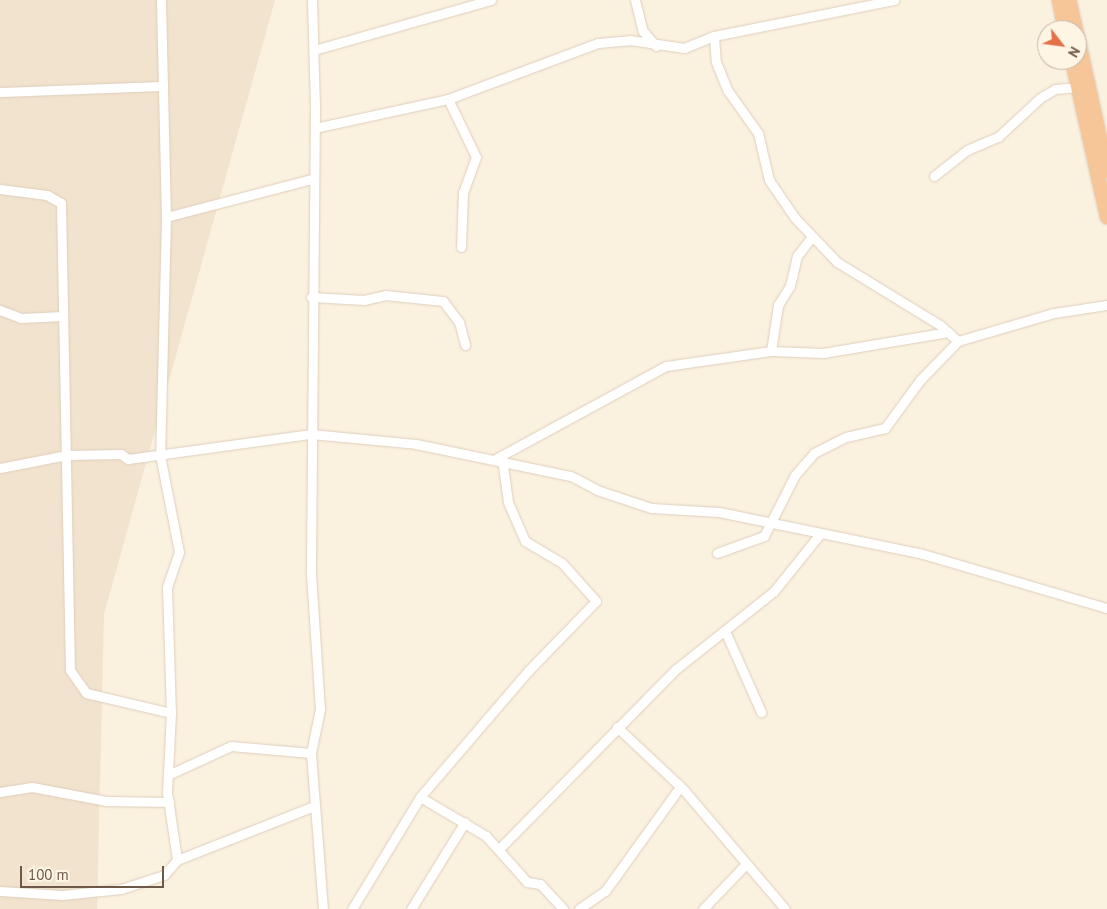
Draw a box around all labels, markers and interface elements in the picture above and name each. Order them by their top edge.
north arrow [1037,20,1087,70]
text: N [1064,44,1084,60]
scale bar [22,856,166,888]
text: 100 m [28,865,69,884]

